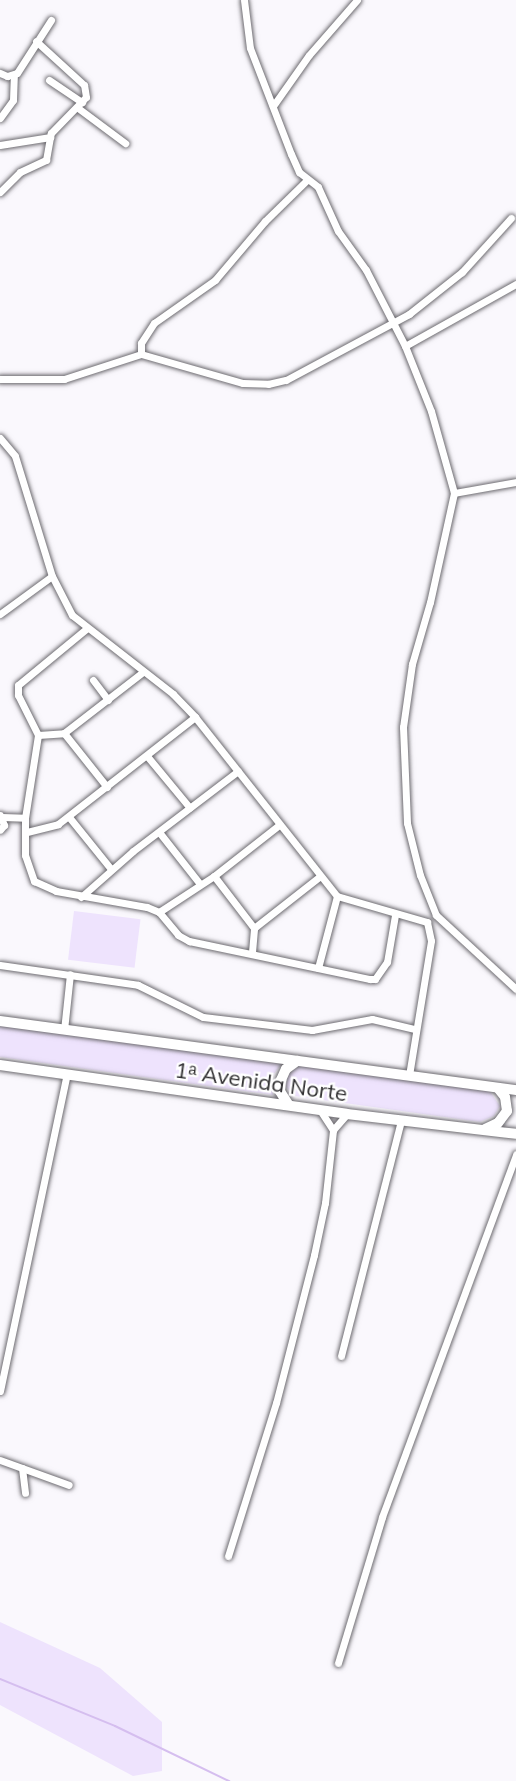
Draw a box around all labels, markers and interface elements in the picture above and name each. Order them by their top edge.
street label: 1ᵃ Avenida Norte [173,1057,349,1107]

